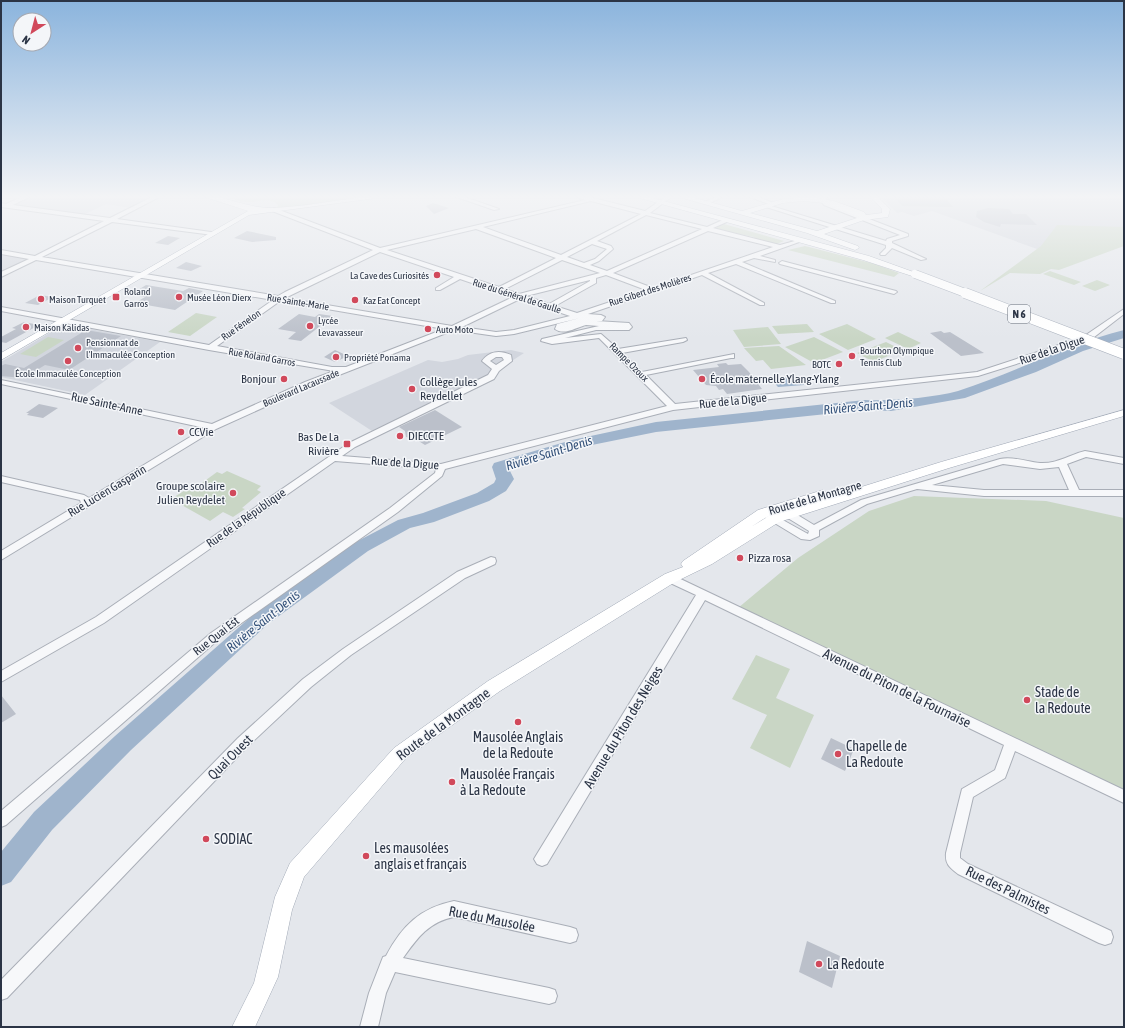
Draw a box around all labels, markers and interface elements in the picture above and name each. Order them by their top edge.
north arrow [12,12,52,52]
text: N [20,33,32,47]
place label: La Cave des Curiosités [350,270,429,281]
marker: La Cave des Curiosités [432,270,442,280]
street label: Rue Gibert des Molières [607,271,693,308]
street label: Rue du Général de Gaulle [471,276,563,316]
place label: Roland Garros [124,286,151,309]
marker: Roland Garros [111,292,121,302]
marker: Musée Léon Dierx [174,292,184,302]
place label: Musée Léon Dierx [187,292,251,303]
street label: Rue Sainte-Marie [266,292,330,312]
marker: Maison Turquet [36,294,46,304]
place label: Maison Turquet [49,294,106,305]
marker: Kaz Eat Concept [350,295,360,305]
place label: Kaz Eat Concept [363,295,421,306]
road number: N 6 [1008,305,1030,323]
street label: Rue Fénelon [219,307,263,343]
place label: Lycée Levavasseur [318,315,364,338]
marker: Lycée Levavasseur [305,321,315,331]
marker: Maison Kalidas [21,322,31,332]
place label: Maison Kalidas [34,322,90,333]
marker: Auto Moto [423,324,433,334]
place label: Auto Moto [436,324,474,335]
street label: Rue de la Digue [1018,332,1086,368]
place label: Pensionnat de l'Immaculée Conception [86,337,175,360]
street label: Rampe Ozoux [607,340,651,384]
marker: Pensionnat de l'Immaculée Conception [73,343,83,353]
place label: Bourbon Olympique Tennis Club [860,345,934,368]
street label: Rue Roland Garros [228,346,297,368]
marker: Bourbon Olympique Tennis Club [847,351,857,361]
marker: Propriété Ponama [331,352,341,362]
place label: Propriété Ponama [344,352,411,363]
marker: École Immaculée Conception [63,356,73,366]
place label: BOTC [812,359,831,370]
marker: BOTC [834,359,844,369]
street label: Boulevard Lacaussade [261,367,341,409]
place label: École Immaculée Conception [15,368,121,379]
place label: Bonjour [241,372,276,386]
place label: École maternelle Ylang-Ylang [710,372,840,386]
marker: Bonjour [279,374,289,384]
marker: École maternelle Ylang-Ylang [697,374,707,384]
place label: Collège Jules Reydellet [420,375,477,403]
marker: Collège Jules Reydellet [407,384,417,394]
street label: Rue Sainte-Anne [70,390,144,418]
street label: Rue de la Digue [698,390,768,412]
water label: Rivière Saint-Denis [823,395,914,417]
place label: CCVie [189,425,214,439]
marker: CCVie [176,427,186,437]
place label: DIECCTE [408,429,444,443]
place label: Bas De La Rivière [298,430,339,458]
marker: DIECCTE [395,431,405,441]
water label: Rivière Saint-Denis [504,433,594,473]
marker: Bas De La Rivière [342,439,352,449]
street label: Rue de la Digue [371,454,439,472]
street label: Rue Lucien Gasparin [65,462,149,520]
street label: Route de la Montagne [767,478,863,518]
place label: Groupe scolaire Julien Reydelet [156,479,226,507]
street label: Rue de la République [204,485,288,551]
marker: Groupe scolaire Julien Reydelet [228,488,238,498]
place label: Pizza rosa [748,551,791,565]
marker: Pizza rosa [735,553,745,563]
water label: Rivière Saint-Denis [223,587,303,655]
street label: Rue Quai Est [190,613,242,658]
street label: Avenue du Piton de la Fournaise [820,645,974,731]
street label: Avenue du Piton des Neiges [580,663,666,791]
place label: Stade de la Redoute [1035,684,1091,716]
street label: Route de la Montagne [393,685,493,763]
marker: Stade de la Redoute [1022,695,1032,705]
marker: Mausolée Anglais de la Redoute [513,717,523,727]
place label: Mausolée Anglais de la Redoute [473,729,563,761]
street label: Quai Ouest [204,731,256,783]
place label: Chapelle de La Redoute [846,738,907,770]
marker: Chapelle de La Redoute [833,749,843,759]
place label: Mausolée Français à La Redoute [460,766,555,798]
marker: Mausolée Français à La Redoute [447,777,457,787]
place label: SODIAC [214,831,253,847]
marker: SODIAC [201,834,211,844]
place label: Les mausolées anglais et français [374,840,467,872]
marker: Les mausolées anglais et français [361,851,371,861]
street label: Rue des Palmistes [963,863,1053,917]
street label: Rue du Mausolée [447,903,537,935]
place label: La Redoute [827,956,884,972]
marker: La Redoute [814,959,824,969]

